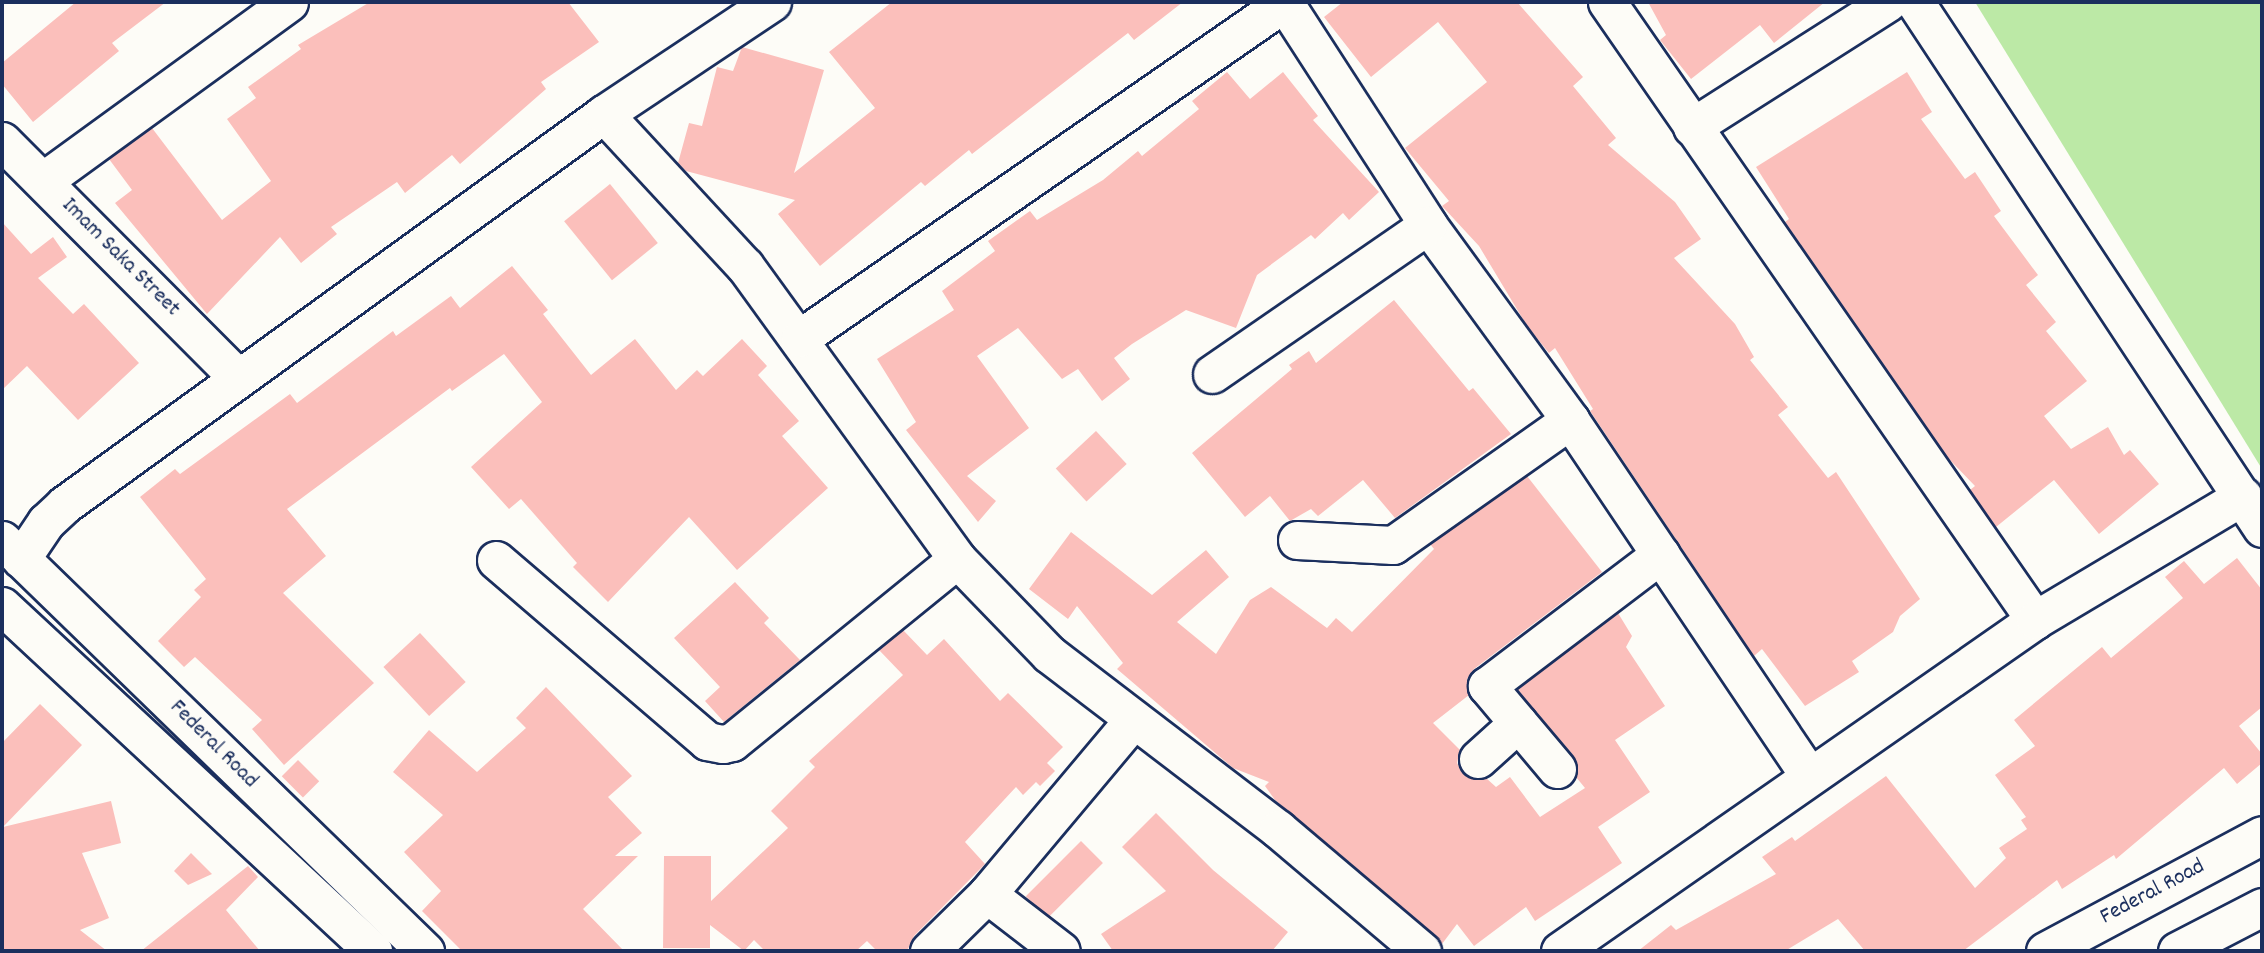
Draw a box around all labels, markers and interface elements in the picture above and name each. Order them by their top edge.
street label: Imam Saka Street [55,193,185,323]
street label: Federal Road [163,695,263,795]
street label: Federal Road [2096,854,2210,932]

